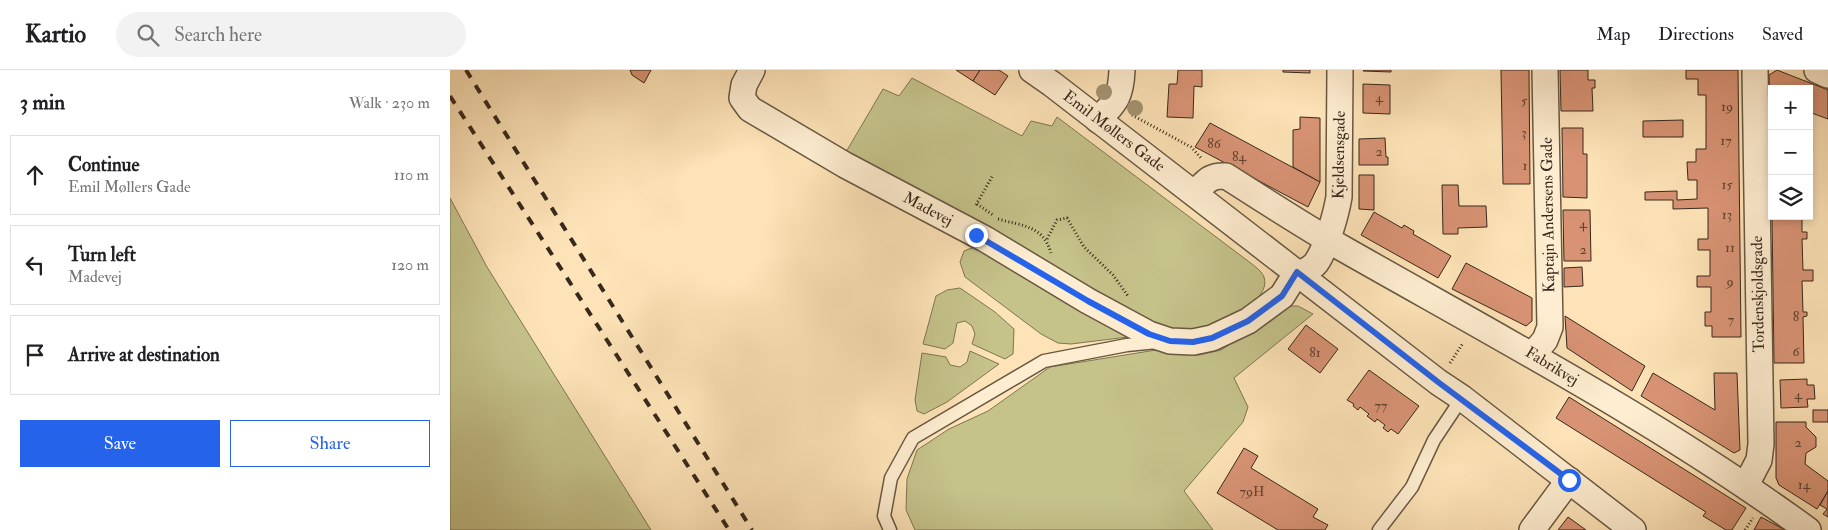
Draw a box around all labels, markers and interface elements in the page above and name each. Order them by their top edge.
search box [116,12,466,57]
text: Kartio [25,19,86,50]
icon: search [134,21,162,49]
text: Search here [174,23,262,47]
text: Map [1597,23,1630,46]
text: Directions [1658,23,1734,46]
text: Saved [1762,23,1803,46]
map controls [1768,85,1813,220]
button: + [1768,85,1813,130]
street label: Emil Møllers Gade [1059,86,1169,176]
text: 3 min [20,89,65,116]
house number: 4 [1375,89,1384,106]
house number: 5 [1521,92,1528,109]
text: Walk · 230 m [349,93,430,113]
house number: 19 [1721,98,1733,115]
street label: Kjeldsensgade [1328,110,1350,199]
house number: 3 [1521,124,1527,141]
button: − [1768,130,1813,175]
house number: 17 [1720,132,1732,149]
house number: 86 [1207,135,1222,152]
street label: Kaptajn Andersens Gade [1537,137,1560,293]
house number: 2 [1375,143,1383,160]
house number: 84 [1232,148,1248,165]
text: Continue [68,153,139,177]
house number: 1 [1523,157,1528,174]
icon: ahead [21,161,49,189]
text: 110 m [394,165,429,185]
button: layers [1768,175,1813,220]
house number: 15 [1721,176,1733,193]
text: Emil Møllers Gade [68,177,191,197]
street label: Madevej [900,188,956,230]
house number: 13 [1722,206,1732,223]
house number: 4 [1579,215,1588,232]
route end [965,224,988,247]
street label: Tordenskjoldsgade [1747,235,1769,353]
house number: 11 [1725,239,1735,256]
house number: 2 [1579,241,1587,258]
text: Turn left [68,243,136,267]
icon: left [21,251,49,279]
text: 120 m [391,255,429,275]
text: Madevej [68,267,122,287]
house number: 9 [1725,273,1734,290]
house number: 8 [1793,308,1800,325]
house number: 7 [1728,311,1735,328]
icon: arrive [21,341,49,369]
street label: Fabrikvej [1522,342,1582,390]
text: Arrive at destination [68,343,220,367]
house number: 6 [1792,343,1800,360]
house number: 81 [1309,344,1321,361]
house number: 4 [1794,386,1803,403]
house number: 77 [1375,397,1388,414]
button: Save [20,420,220,467]
button: Share [230,420,430,467]
house number: 2 [1794,434,1802,451]
route start [1558,469,1581,492]
house number: 14 [1798,476,1812,493]
house number: 79H [1239,483,1265,500]

